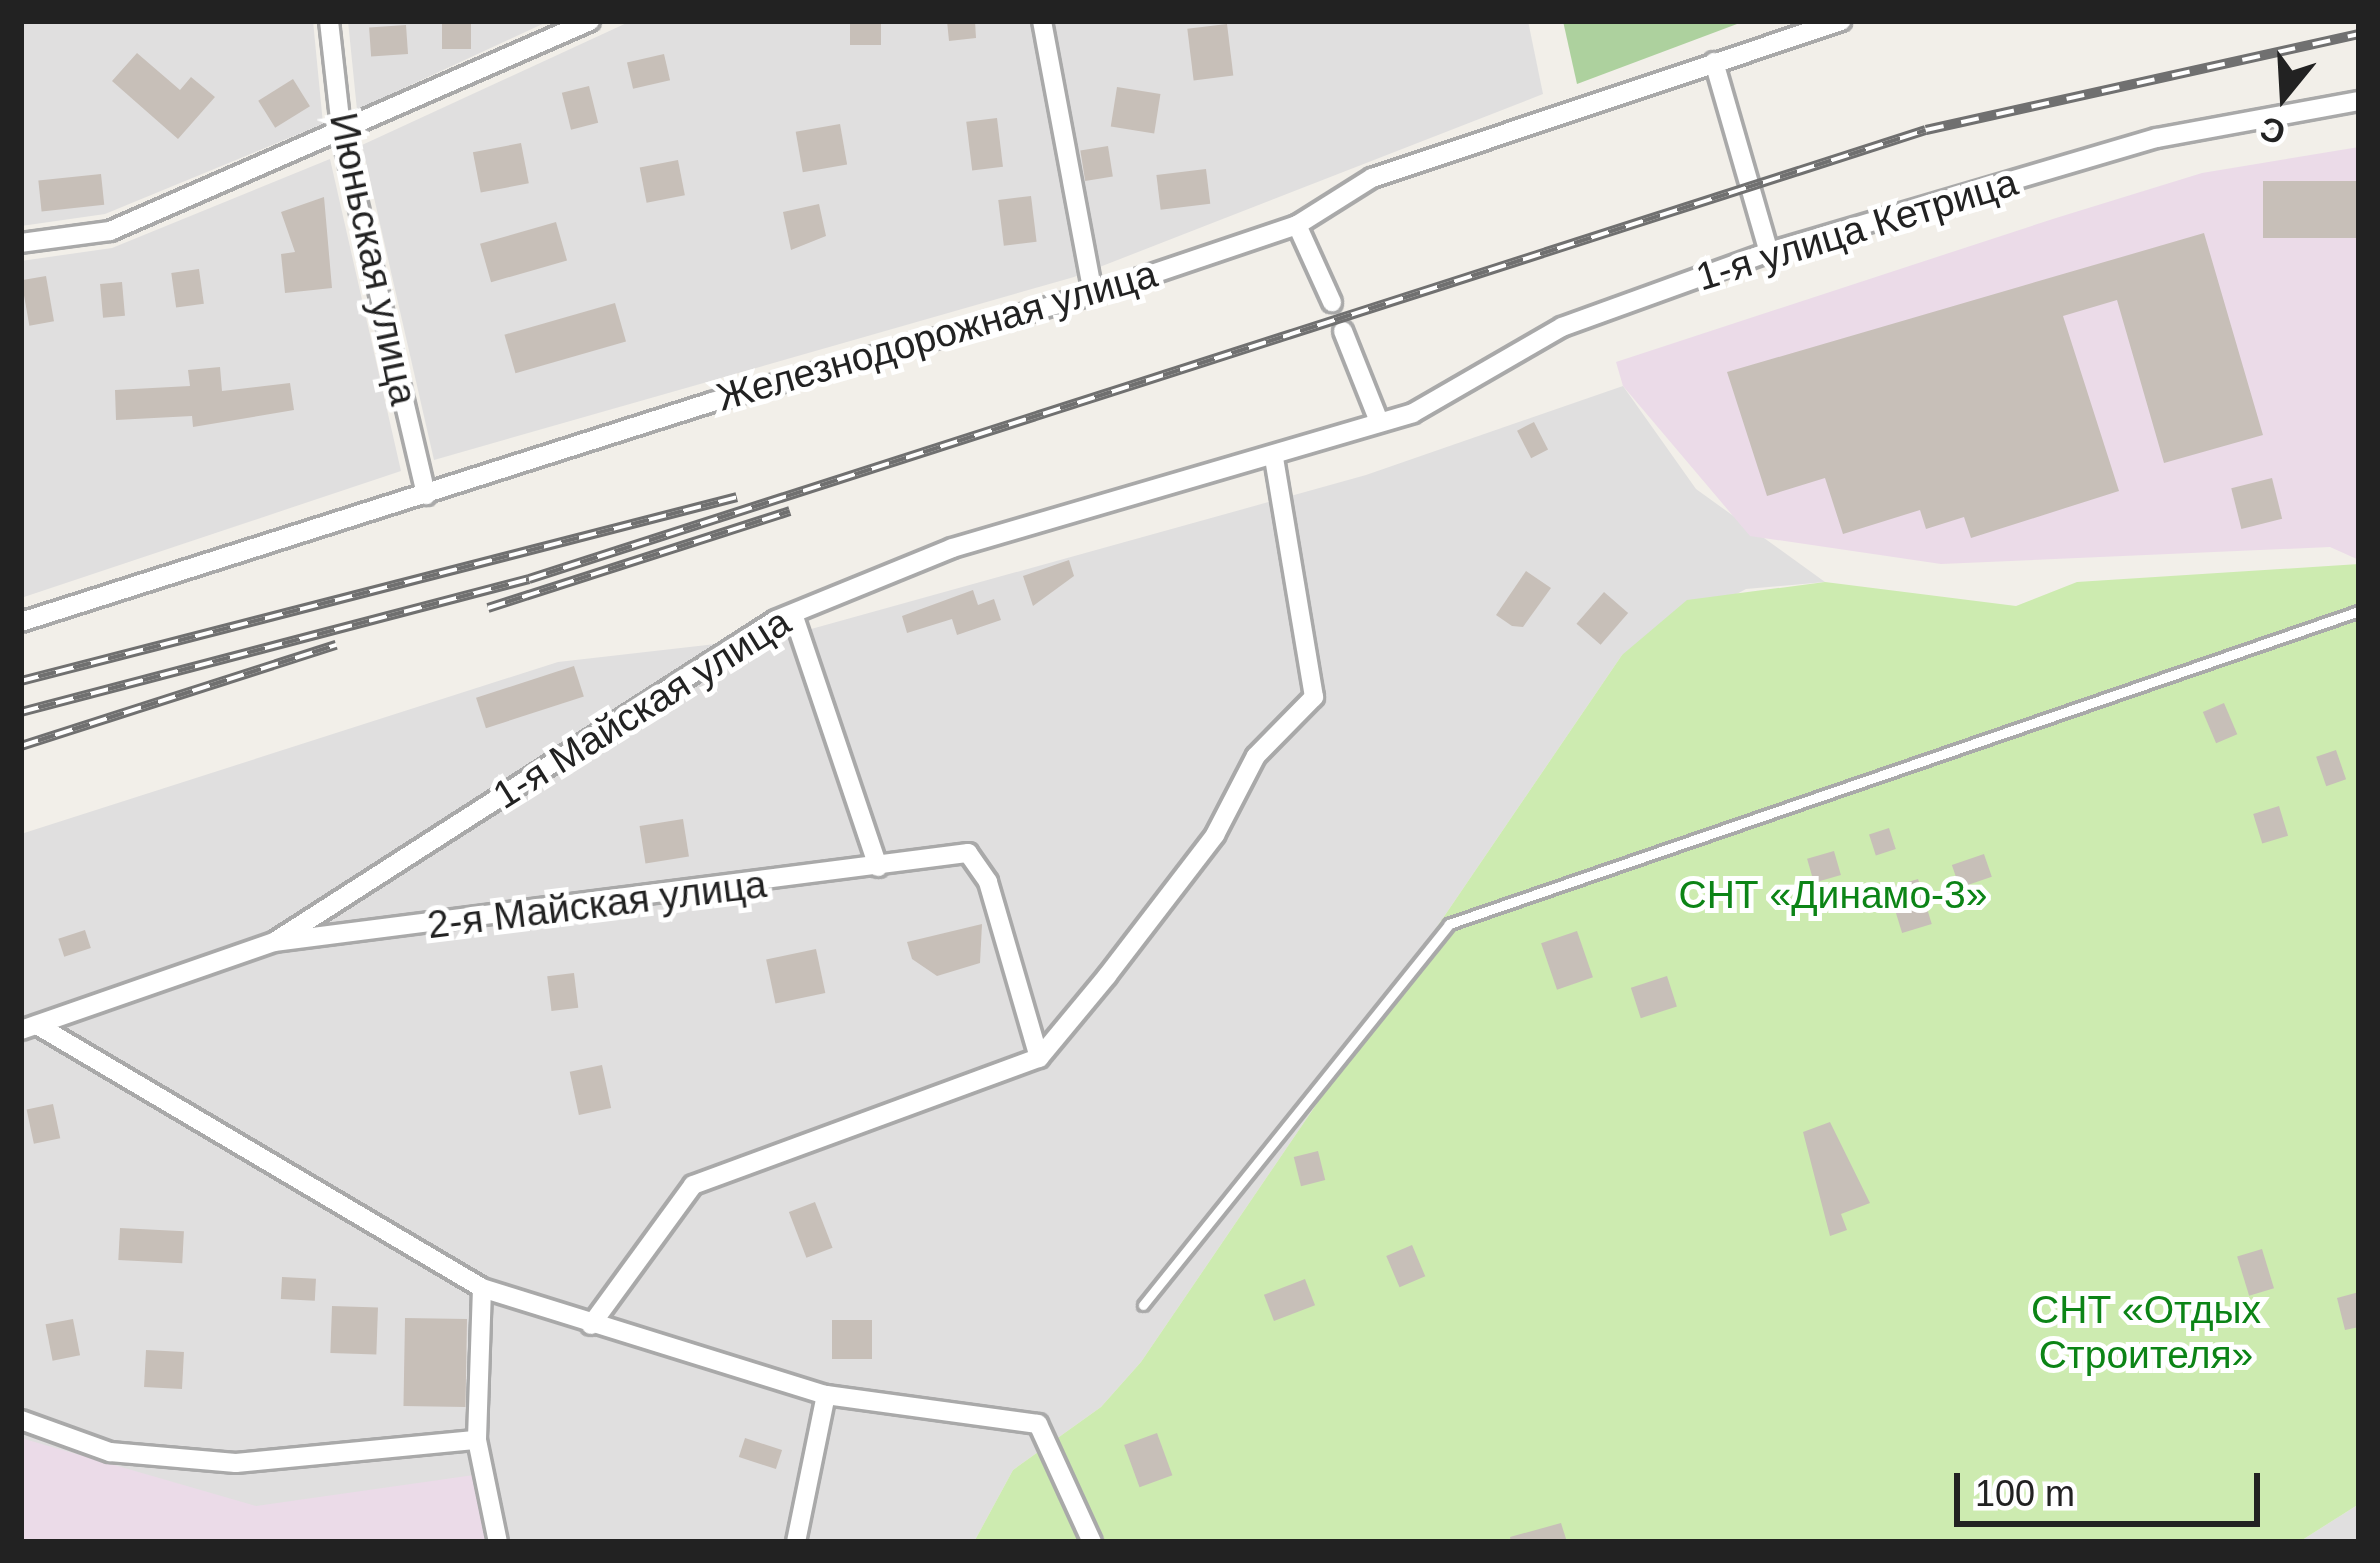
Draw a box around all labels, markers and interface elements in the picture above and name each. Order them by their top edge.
north arrow [2224,36,2344,156]
street label: Июньская улица [319,109,427,409]
text: С [2256,109,2290,152]
street label: 1-я улица Кетрица [1691,159,2023,301]
street label: Железнодорожная улица [712,251,1162,421]
street label: 1-я Майская улица [485,599,799,819]
street label: 2-я Майская улица [425,861,769,949]
park label: СНТ «Динамо-3» [1679,872,1987,918]
park label: СНТ «Отдых Строителя» [2031,1288,2261,1379]
scale bar [1960,1449,2266,1523]
text: 100 m [1975,1473,2075,1514]

